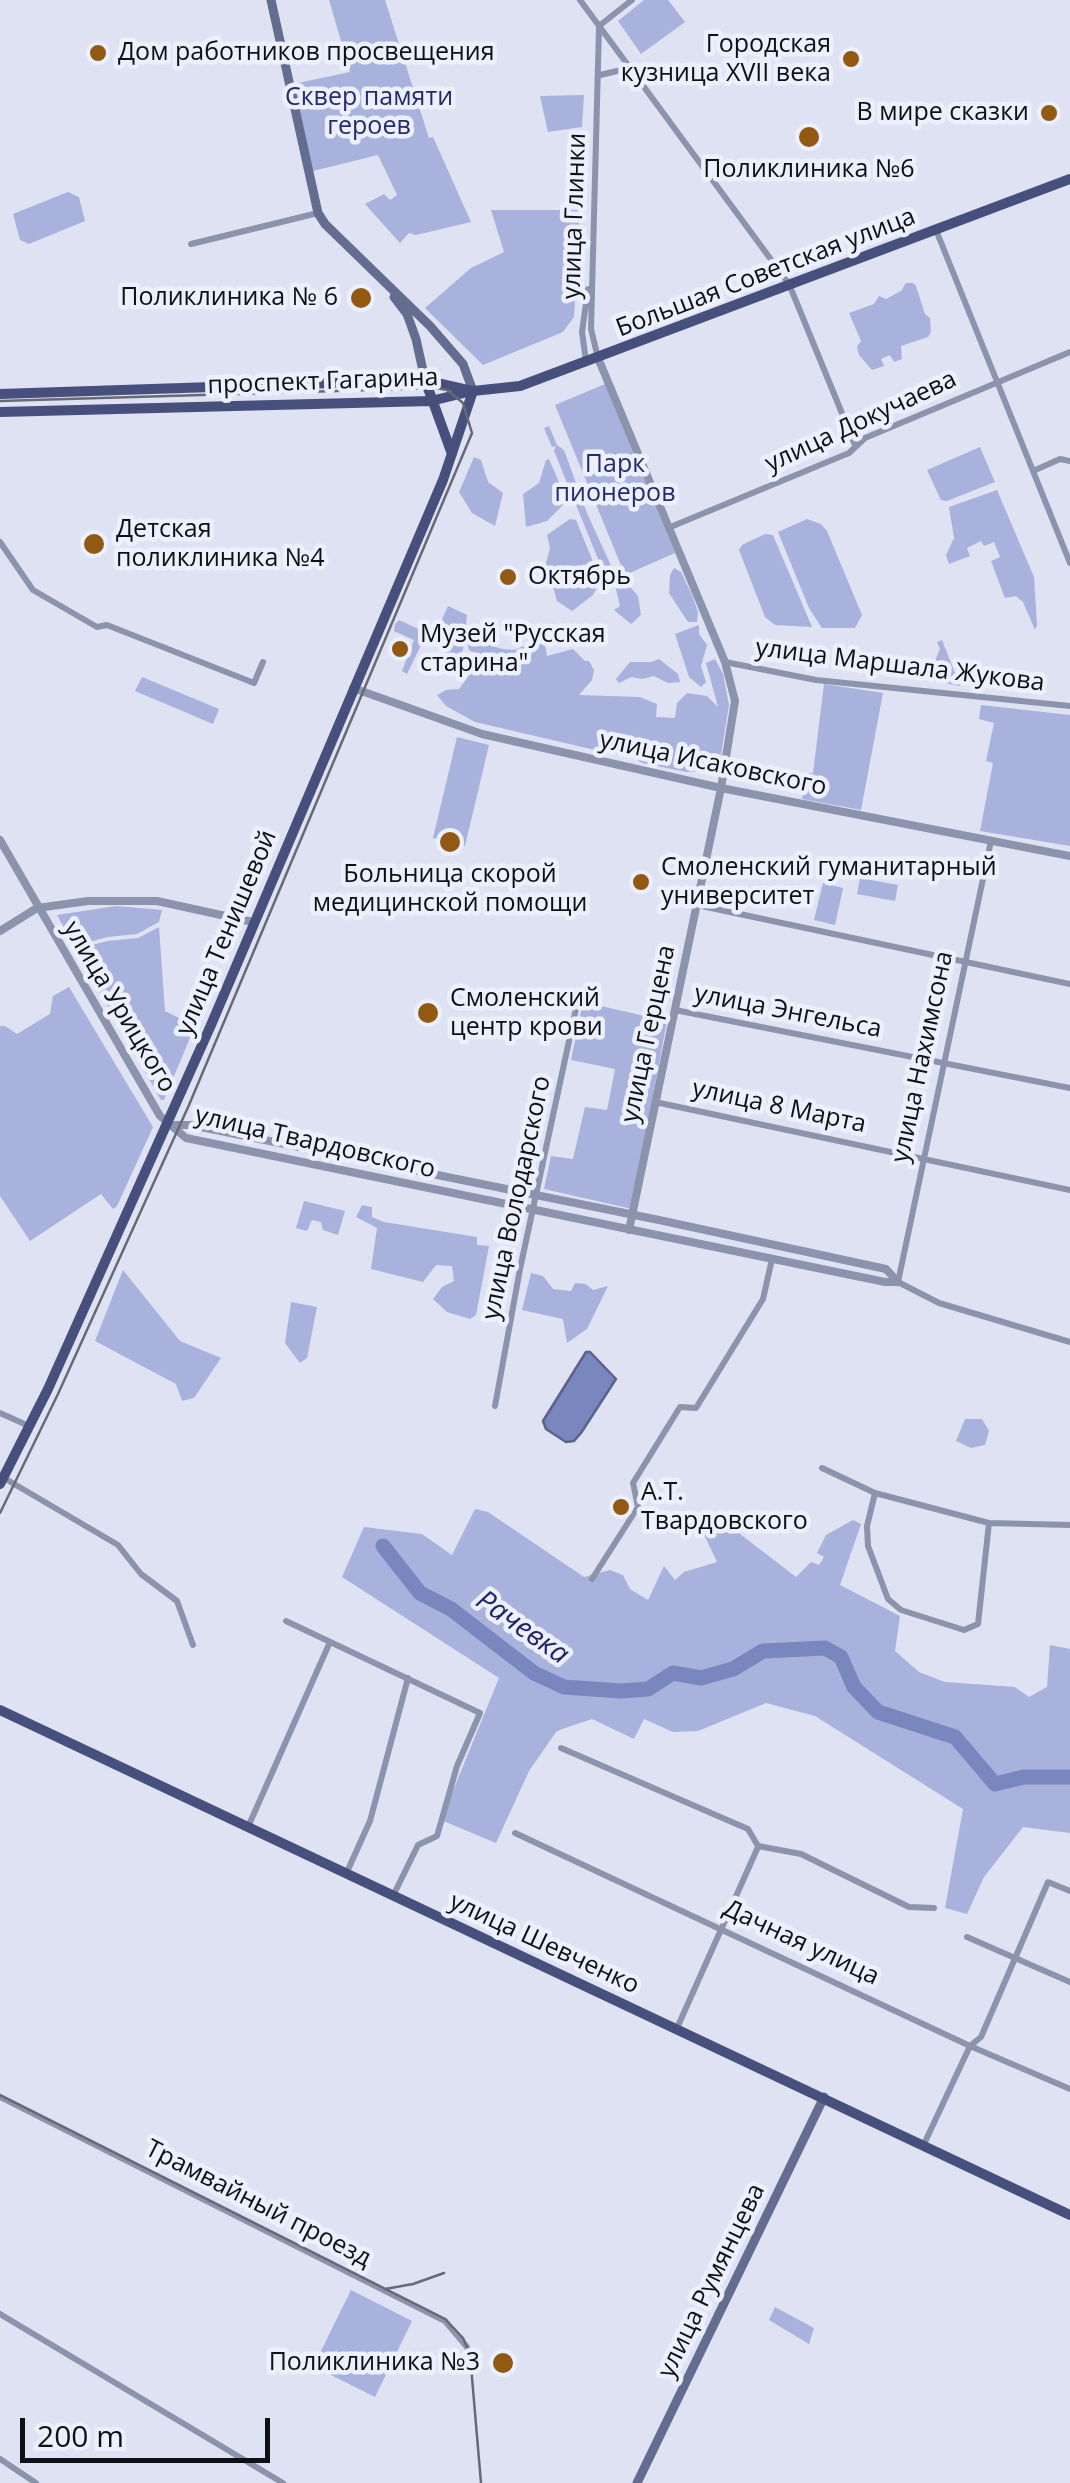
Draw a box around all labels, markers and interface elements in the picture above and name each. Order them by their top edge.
place label: Городская кузница XVII века [621,30,831,89]
place label: Дом работников просвещения [118,38,495,68]
marker: Дом работников просвещения [87,42,109,64]
marker: Городская кузница XVII века [840,48,862,70]
park label: Сквер памяти героев [285,83,453,142]
place label: В мире сказки [857,98,1029,128]
marker: В мире сказки [1038,102,1060,124]
marker: Поликлиника №6 [796,124,822,150]
street label: улица Глинки [557,132,593,300]
place label: Поликлиника №6 [703,155,915,185]
street label: Большая Советская улица [612,202,920,344]
place label: Поликлиника № 6 [120,283,338,313]
marker: Поликлиника № 6 [348,285,374,311]
street label: проспект Гагарина [207,363,439,401]
street label: улица Докучаева [761,365,961,479]
park label: Парк пионеров [555,450,675,509]
place label: Детская поликлиника №4 [116,515,325,574]
marker: Детская поликлиника №4 [81,531,107,557]
place label: Октябрь [528,562,631,592]
marker: Октябрь [497,566,519,588]
place label: Музей "Русская старина" [420,620,606,679]
street label: улица Маршала Жукова [754,633,1046,699]
marker: Музей "Русская старина" [389,638,411,660]
street label: улица Исаковского [597,725,829,803]
street label: улица Тенишевой [170,826,284,1040]
marker: Больница скорой медицинской помощи [437,829,463,855]
place label: Смоленский гуманитарный университет [661,853,997,912]
place label: Больница скорой медицинской помощи [313,860,587,919]
marker: Смоленский гуманитарный университет [630,871,652,893]
street label: улица Урицкого [56,916,182,1098]
street label: улица Герцена [616,943,682,1125]
street label: улица Нахимсона [886,949,960,1165]
street label: улица Энгельса [692,979,884,1045]
place label: Смоленский центр крови [450,984,603,1043]
marker: Смоленский центр крови [415,1000,441,1026]
street label: улица Володарского [476,1073,558,1323]
street label: улица 8 Марта [689,1074,869,1140]
street label: улица Твардовского [192,1101,438,1185]
place label: А.Т. Твардовского [641,1478,808,1537]
marker: А.Т. Твардовского [610,1496,632,1518]
water label: Рачевка [469,1584,575,1672]
street label: улица Шевченко [444,1887,644,2001]
street label: Дачная улица [718,1894,884,1992]
street label: Трамвайный проезд [140,2134,376,2274]
street label: улица Румянцева [652,2179,772,2383]
place label: Поликлиника №3 [269,2348,480,2378]
marker: Поликлиника №3 [490,2350,516,2376]
scale bar [25,2398,275,2460]
text: 200 m [37,2415,124,2456]

